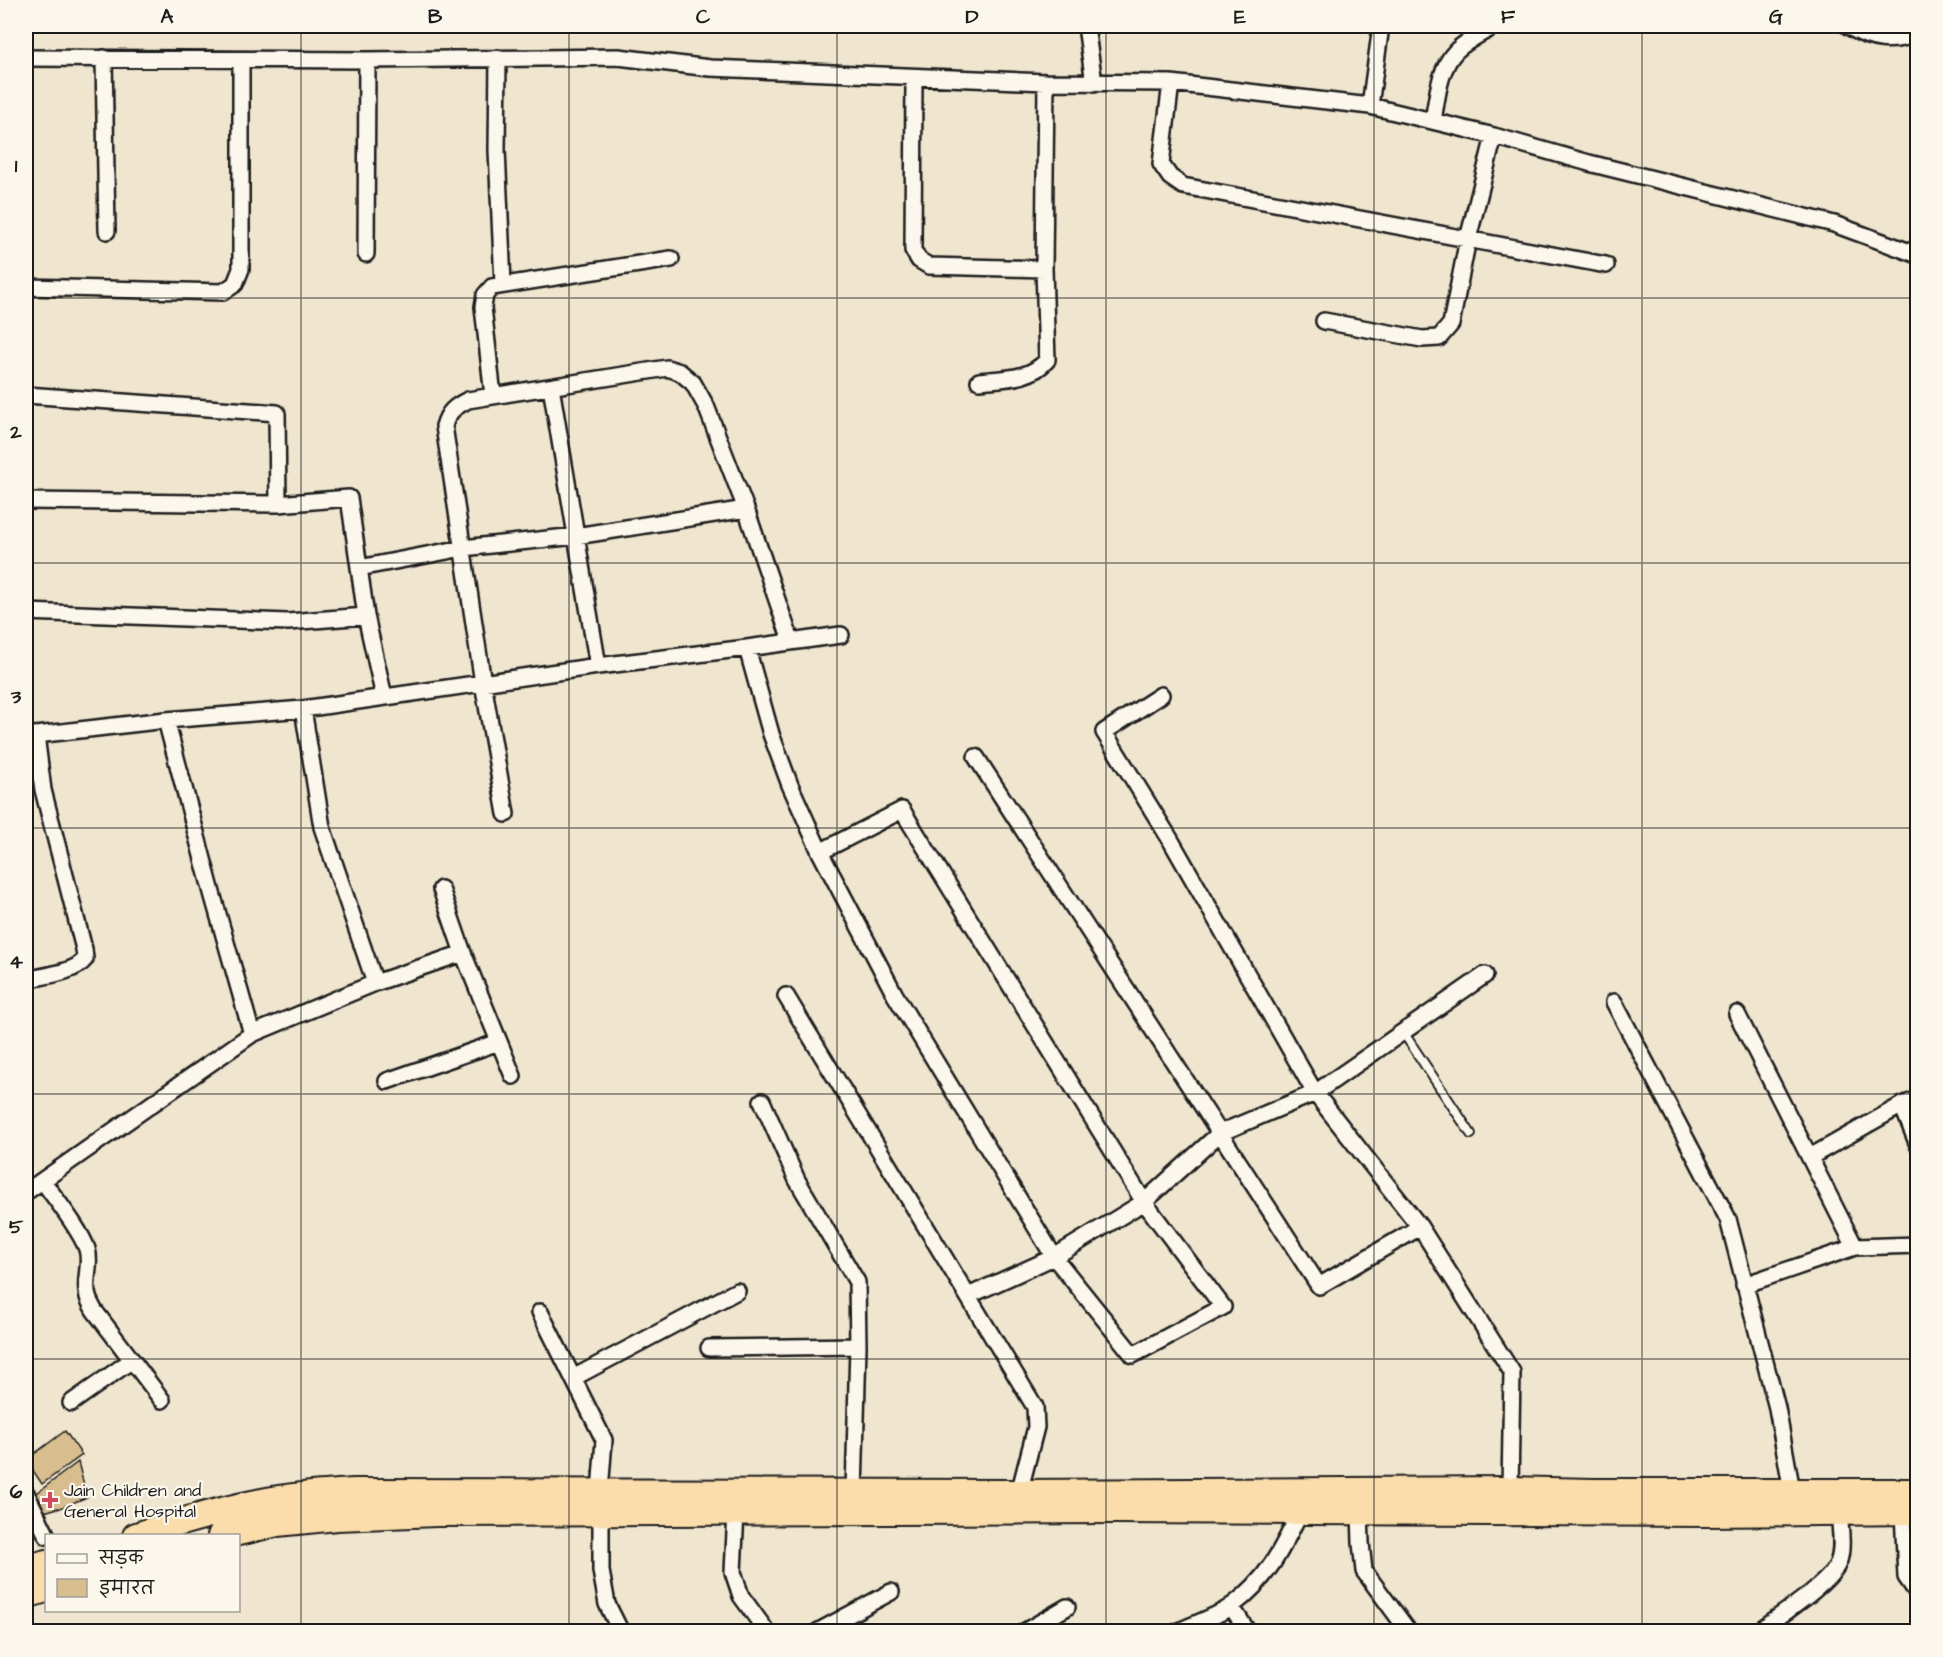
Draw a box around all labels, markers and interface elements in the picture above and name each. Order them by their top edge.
text: A [161,3,174,31]
text: B [428,3,443,31]
text: C [696,3,711,31]
text: D [966,3,979,31]
text: E [1234,3,1246,31]
text: F [1501,3,1516,31]
text: G [1769,3,1783,31]
text: 1 [15,152,18,180]
text: 2 [9,418,22,446]
text: 3 [10,683,22,711]
text: 4 [9,948,23,976]
text: 5 [9,1213,24,1241]
text: 6 [10,1478,23,1506]
place label: Jain Children and General Hospital [64,1478,201,1524]
marker: Jain Children and General Hospital [41,1491,59,1509]
legend [45,1534,240,1612]
text: सड़क [98,1546,144,1571]
text: इमारत [99,1576,155,1601]

